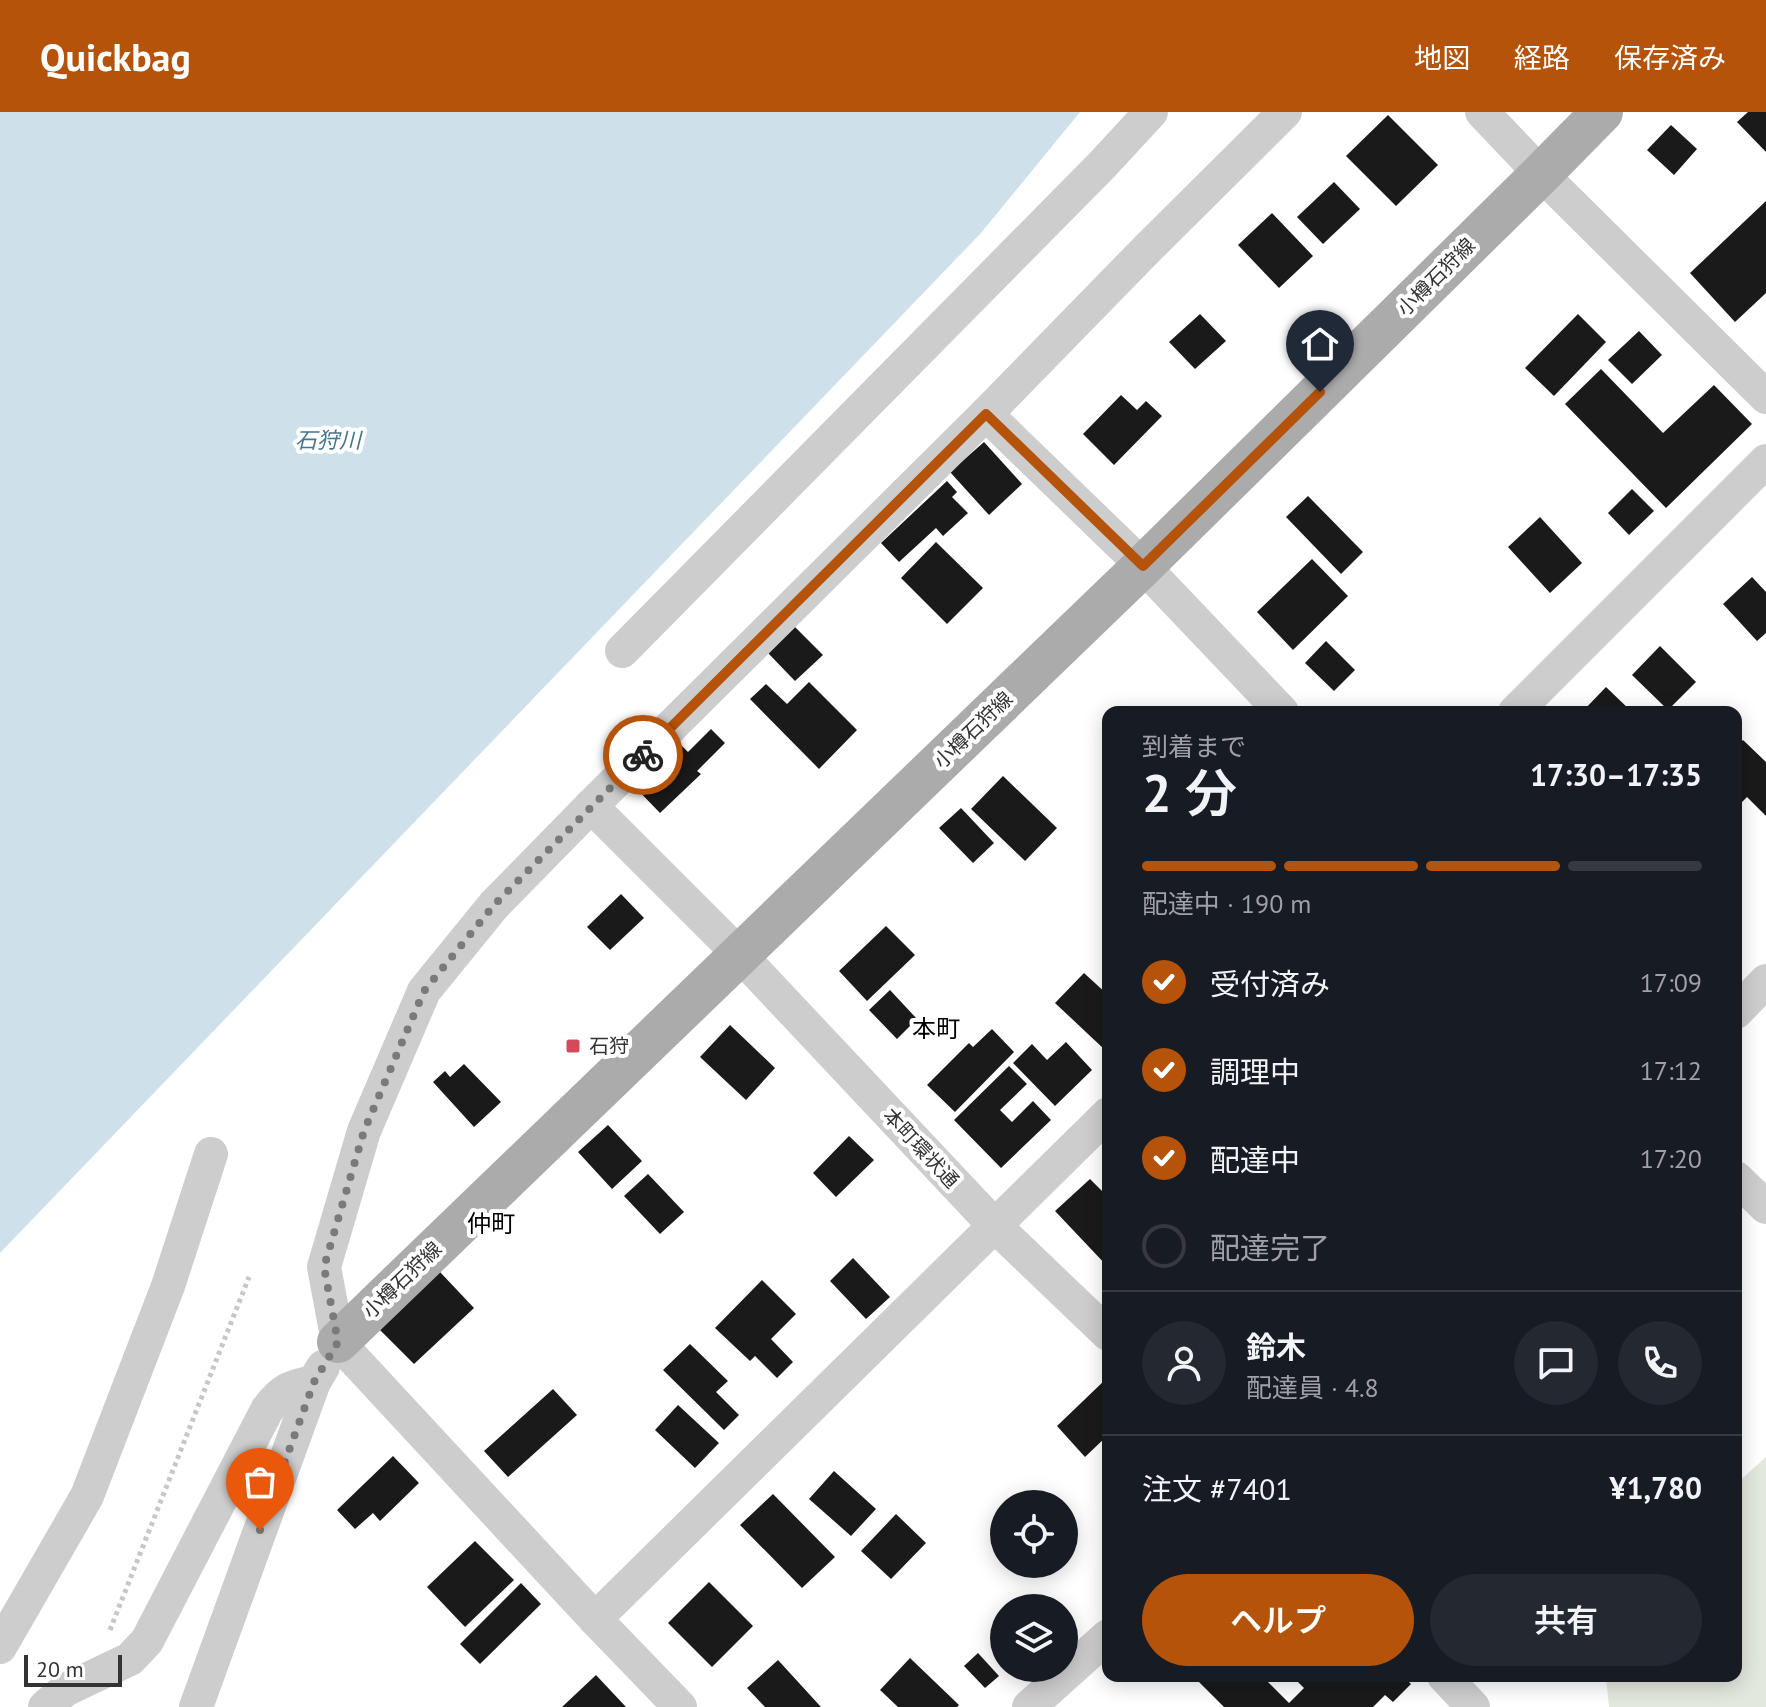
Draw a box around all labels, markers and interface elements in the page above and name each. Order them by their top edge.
text: Quickbag [40,32,191,81]
text: 地図 [1414,39,1470,76]
text: 経路 [1514,39,1570,76]
text: 保存済み [1614,39,1726,76]
street label: 小樽石狩線 [1391,232,1481,322]
pin [1286,310,1354,392]
icon: home [1298,322,1342,366]
water label: 石狩川 [295,426,363,454]
street label: 小樽石狩線 [928,686,1018,774]
courier [603,715,683,795]
text: 到着まで [1142,730,1246,763]
icon: bike [621,733,665,777]
text: 17:30–17:35 [1530,755,1702,794]
text: 2 分 [1142,759,1237,826]
text: 配達中 · 190 m [1142,887,1311,920]
icon: check [1142,960,1186,1004]
text: 受付済み [1210,964,1330,1003]
text: 17:09 [1640,966,1702,999]
district label: 本町 [912,1013,960,1044]
place label: 石狩 [589,1033,629,1059]
marker: 石狩 [564,1037,582,1055]
icon: check [1142,1048,1186,1092]
text: 調理中 [1210,1052,1300,1091]
text: 17:12 [1640,1054,1702,1087]
street label: 本町環状通 [877,1103,965,1193]
icon: check [1142,1136,1186,1180]
text: 配達中 [1210,1140,1300,1179]
text: 17:20 [1640,1142,1702,1175]
district label: 仲町 [467,1208,515,1239]
text: 配達完了 [1210,1228,1330,1267]
street label: 小樽石狩線 [357,1236,447,1324]
button: person [1142,1321,1226,1405]
button: chat [1514,1321,1598,1405]
button: phone [1618,1321,1702,1405]
text: 鈴木 [1246,1327,1306,1366]
text: 配達員 · 4.8 [1246,1371,1379,1404]
pin [226,1448,294,1530]
icon: bag [238,1460,282,1504]
text: ¥1,780 [1609,1468,1702,1507]
text: 注文 #7401 [1142,1469,1292,1508]
map controls [990,1490,1078,1682]
button: locate [990,1490,1078,1578]
button: ヘルプ [1142,1574,1414,1666]
button: 共有 [1430,1574,1702,1666]
button: layers [990,1594,1078,1682]
scale bar [24,1651,122,1687]
text: 20 m [36,1655,84,1683]

